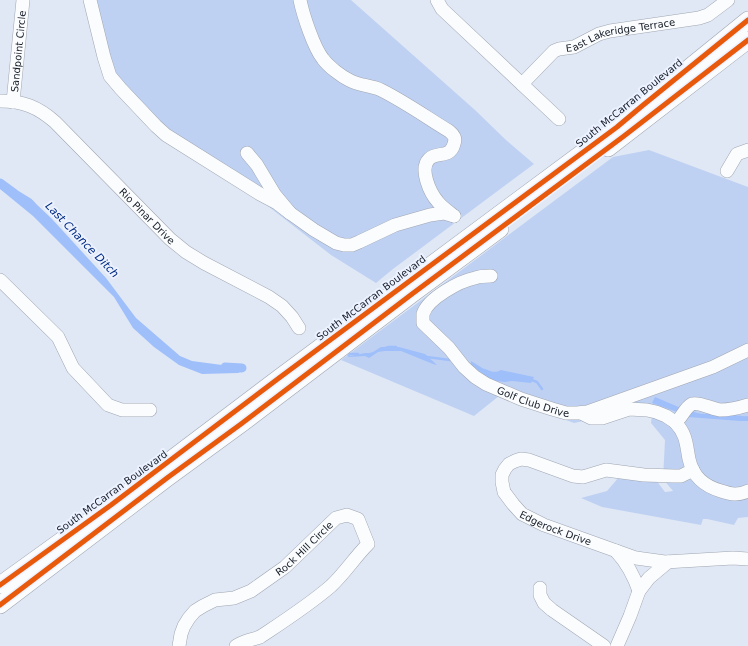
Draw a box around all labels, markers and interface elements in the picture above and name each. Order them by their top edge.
street label: Sandpoint Circle [9,10,27,93]
street label: East Lakeridge Terrace [565,16,676,54]
street label: South McCarran Boulevard [574,57,684,149]
street label: Rio Pinar Drive [117,186,177,246]
water label: Last Chance Ditch [43,200,121,280]
street label: South McCarran Boulevard [314,253,428,343]
street label: Golf Club Drive [495,384,569,419]
street label: South McCarran Boulevard [55,448,169,536]
street label: Edgerock Drive [518,508,593,547]
street label: Rock Hill Circle [273,519,335,578]

